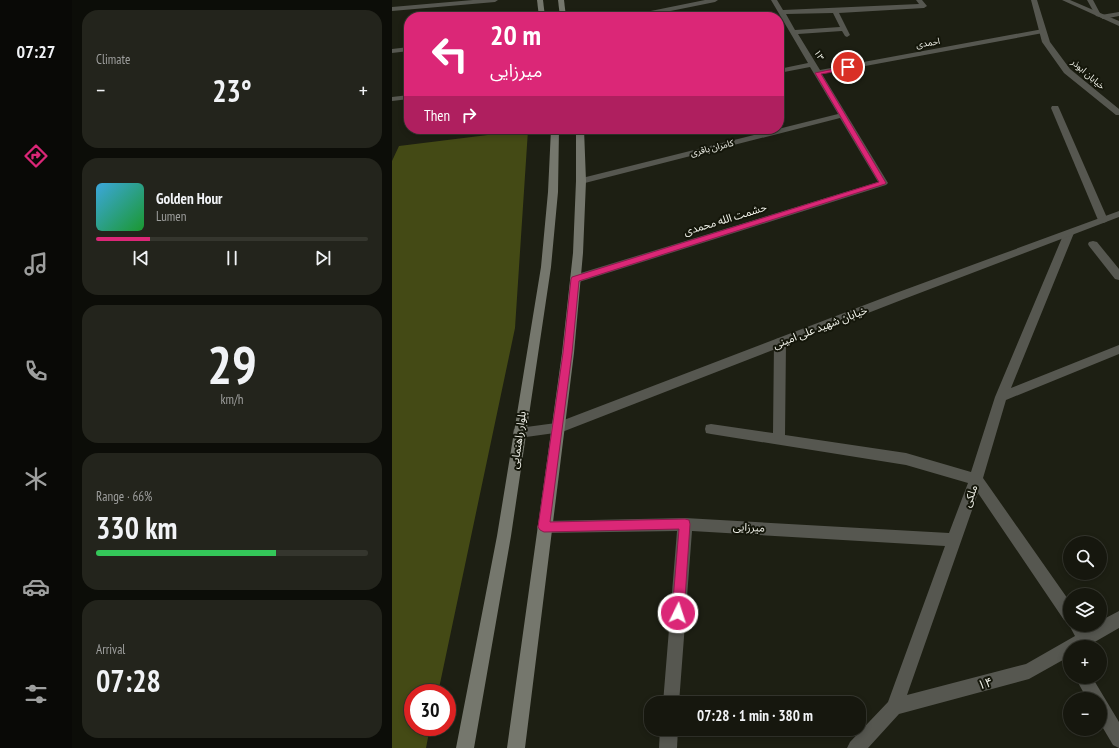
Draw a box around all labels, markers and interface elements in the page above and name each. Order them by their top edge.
text: 20 m [490,16,541,53]
icon: left [424,28,476,80]
street label: احمدی [915,35,941,50]
text: 07:27 [17,40,55,63]
street label: ۱۳ [812,48,827,62]
pin [831,50,865,84]
text: Climate [96,51,130,68]
street label: خیابان ابوذر [1068,55,1107,92]
icon: arrive [837,56,859,78]
text: میرزایی [490,59,542,82]
text: 23° [212,71,252,110]
text: − [96,76,105,104]
text: + [359,76,368,104]
icon: right [458,104,480,126]
text: Then [424,106,450,125]
street label: کامران باقری [689,137,735,159]
icon: directions [22,142,50,170]
text: Golden Hour [156,189,223,208]
street label: حشمت الله محمدی [682,200,769,238]
text: Lumen [156,208,186,225]
icon: previous [130,247,152,269]
icon: pause [221,247,243,269]
icon: next [312,247,334,269]
icon: music [22,250,50,278]
street label: خیابان شهید علی امینی [771,302,870,351]
text: 29 [207,331,257,398]
icon: phone [22,357,50,385]
text: km/h [220,391,244,408]
street label: بلوار راهنمایی [507,410,529,470]
icon: climate [22,465,50,493]
street label: ملکی [960,483,981,509]
text: Range · 66% [96,488,152,505]
text: 330 km [96,508,177,547]
street label: میرزایی [733,519,766,535]
map controls [1063,536,1107,736]
button: search [1063,536,1107,580]
icon: car [22,573,50,601]
button: layers [1063,588,1107,632]
position arrow [657,592,699,634]
button: + [1063,640,1107,684]
text: Arrival [96,641,125,658]
text: 07:28 [96,661,161,700]
street label: ۱۴ [976,673,995,694]
icon: filters [22,680,50,708]
speed limit sign: 30 [404,684,456,736]
button: − [1063,692,1107,736]
text: 07:28 · 1 min · 380 m [697,706,813,725]

